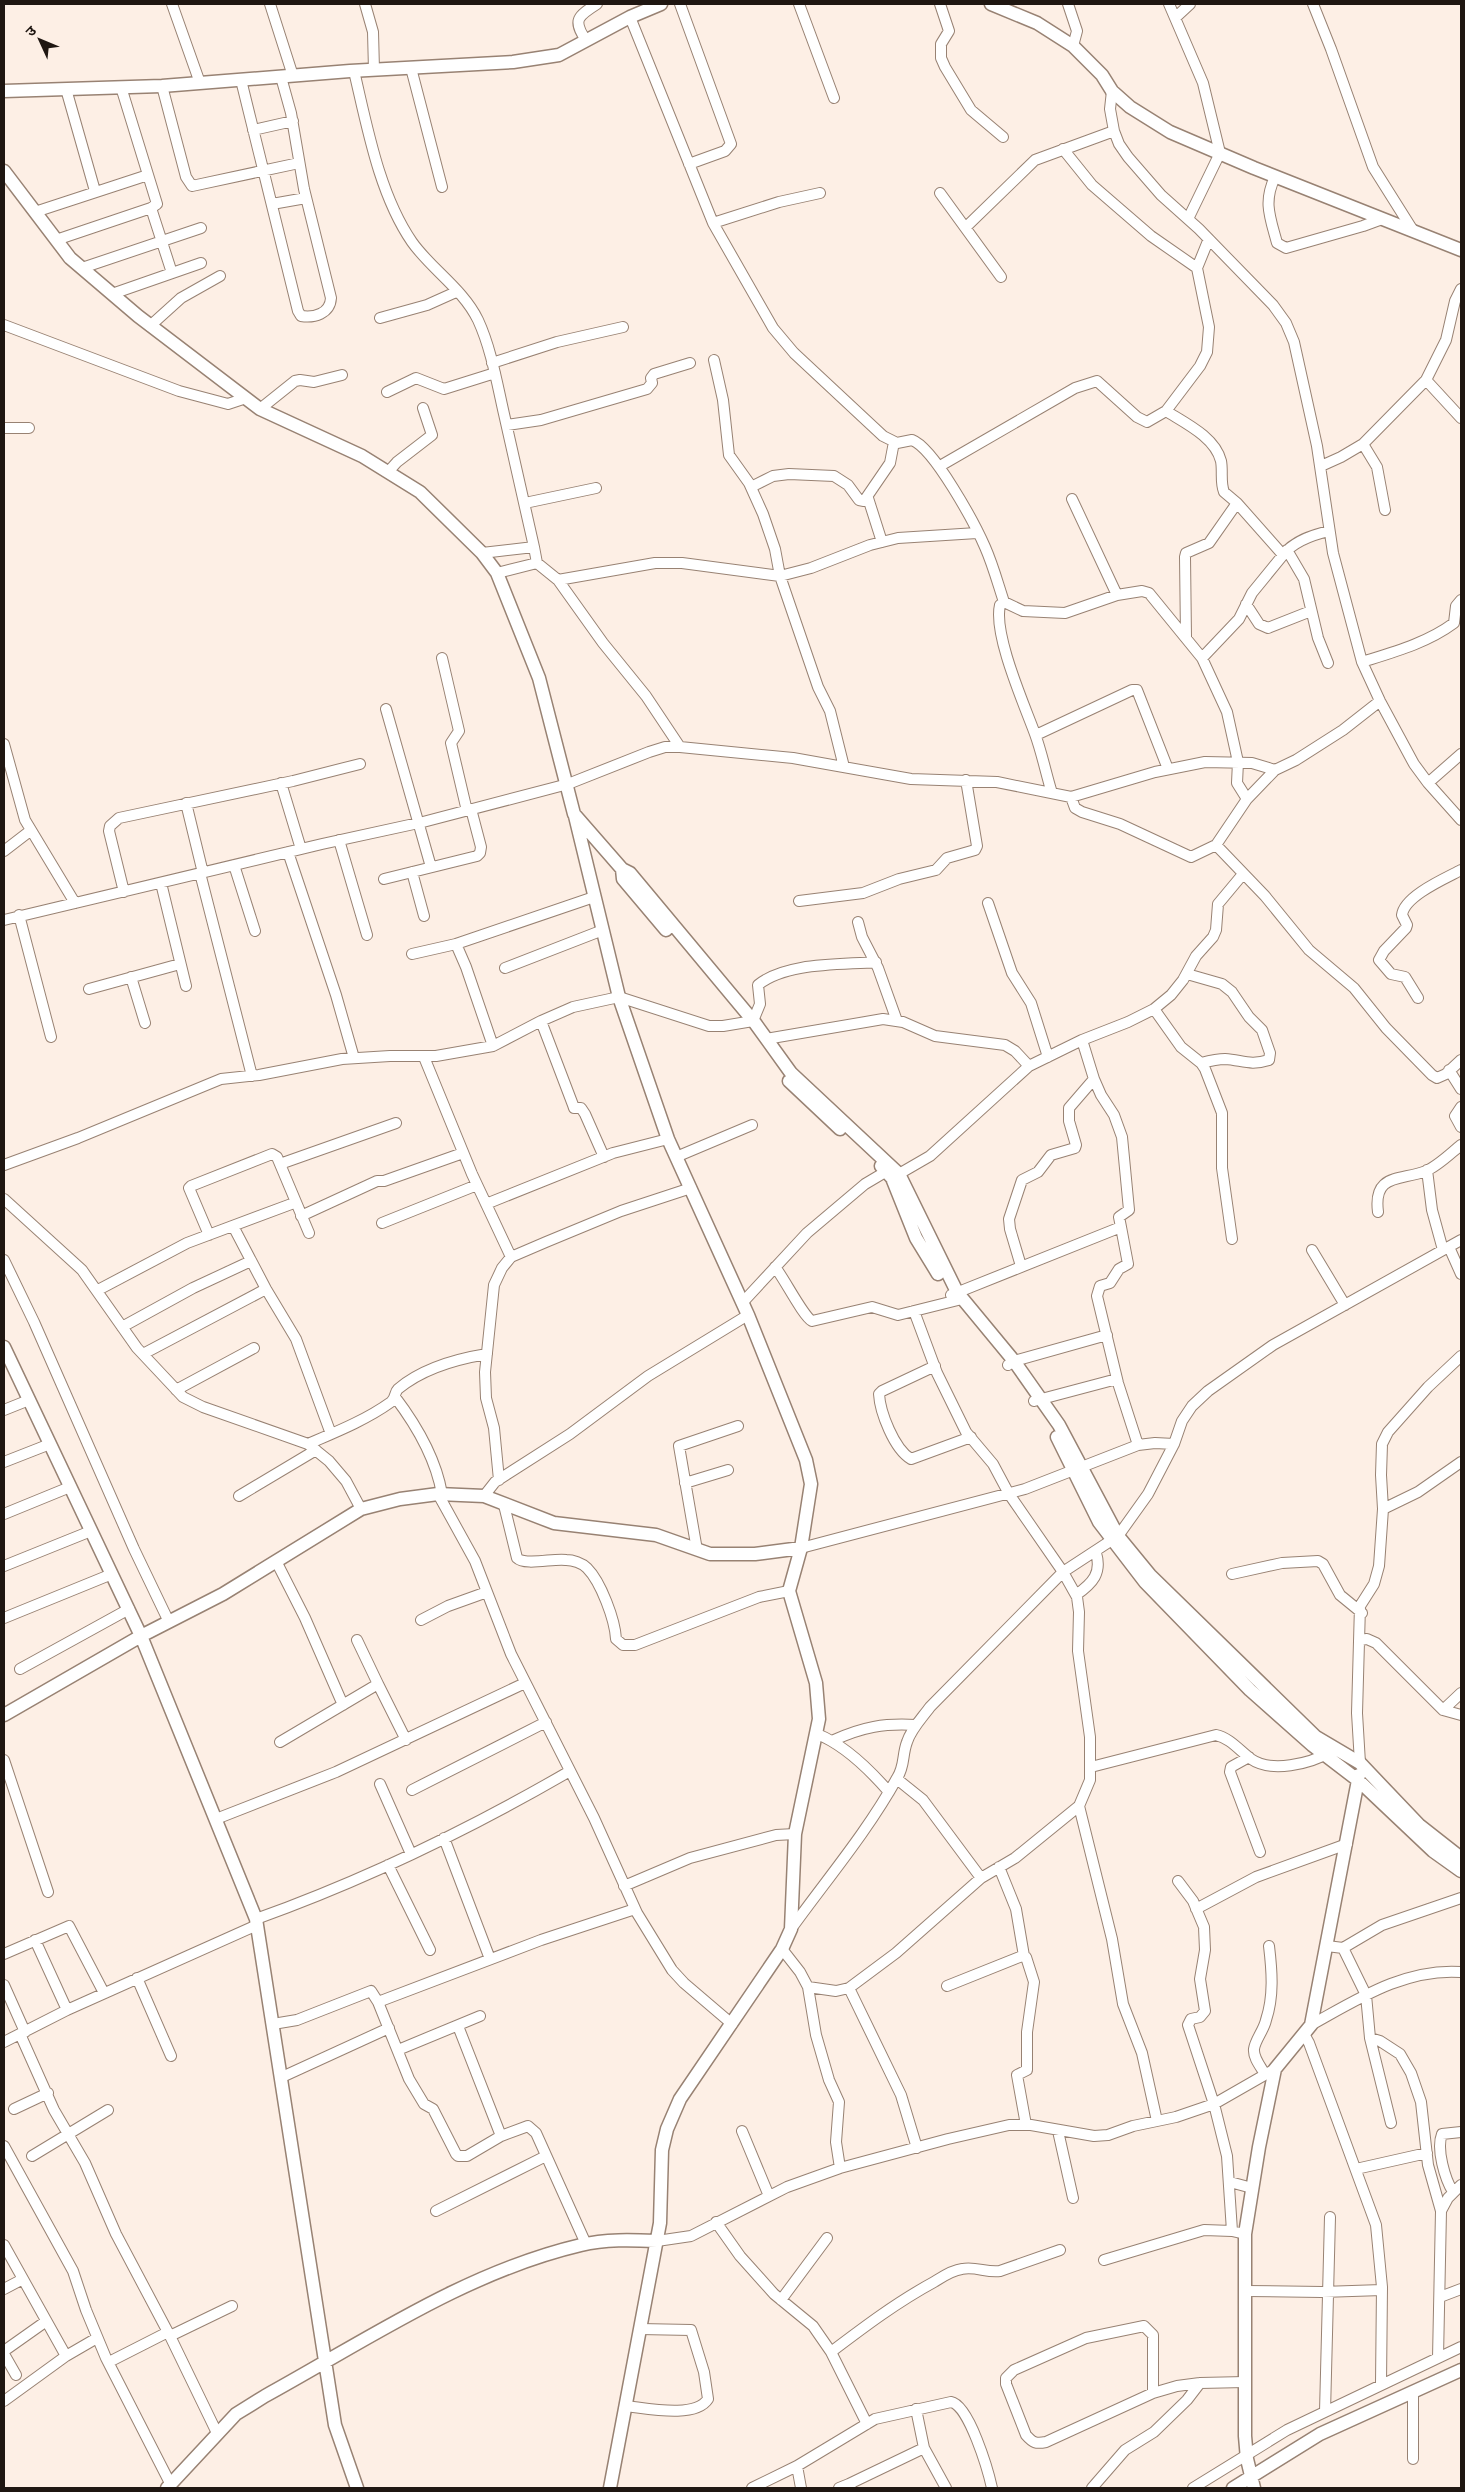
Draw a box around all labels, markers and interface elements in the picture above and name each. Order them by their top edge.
north arrow [15,15,65,65]
text: उ [21,21,41,40]

